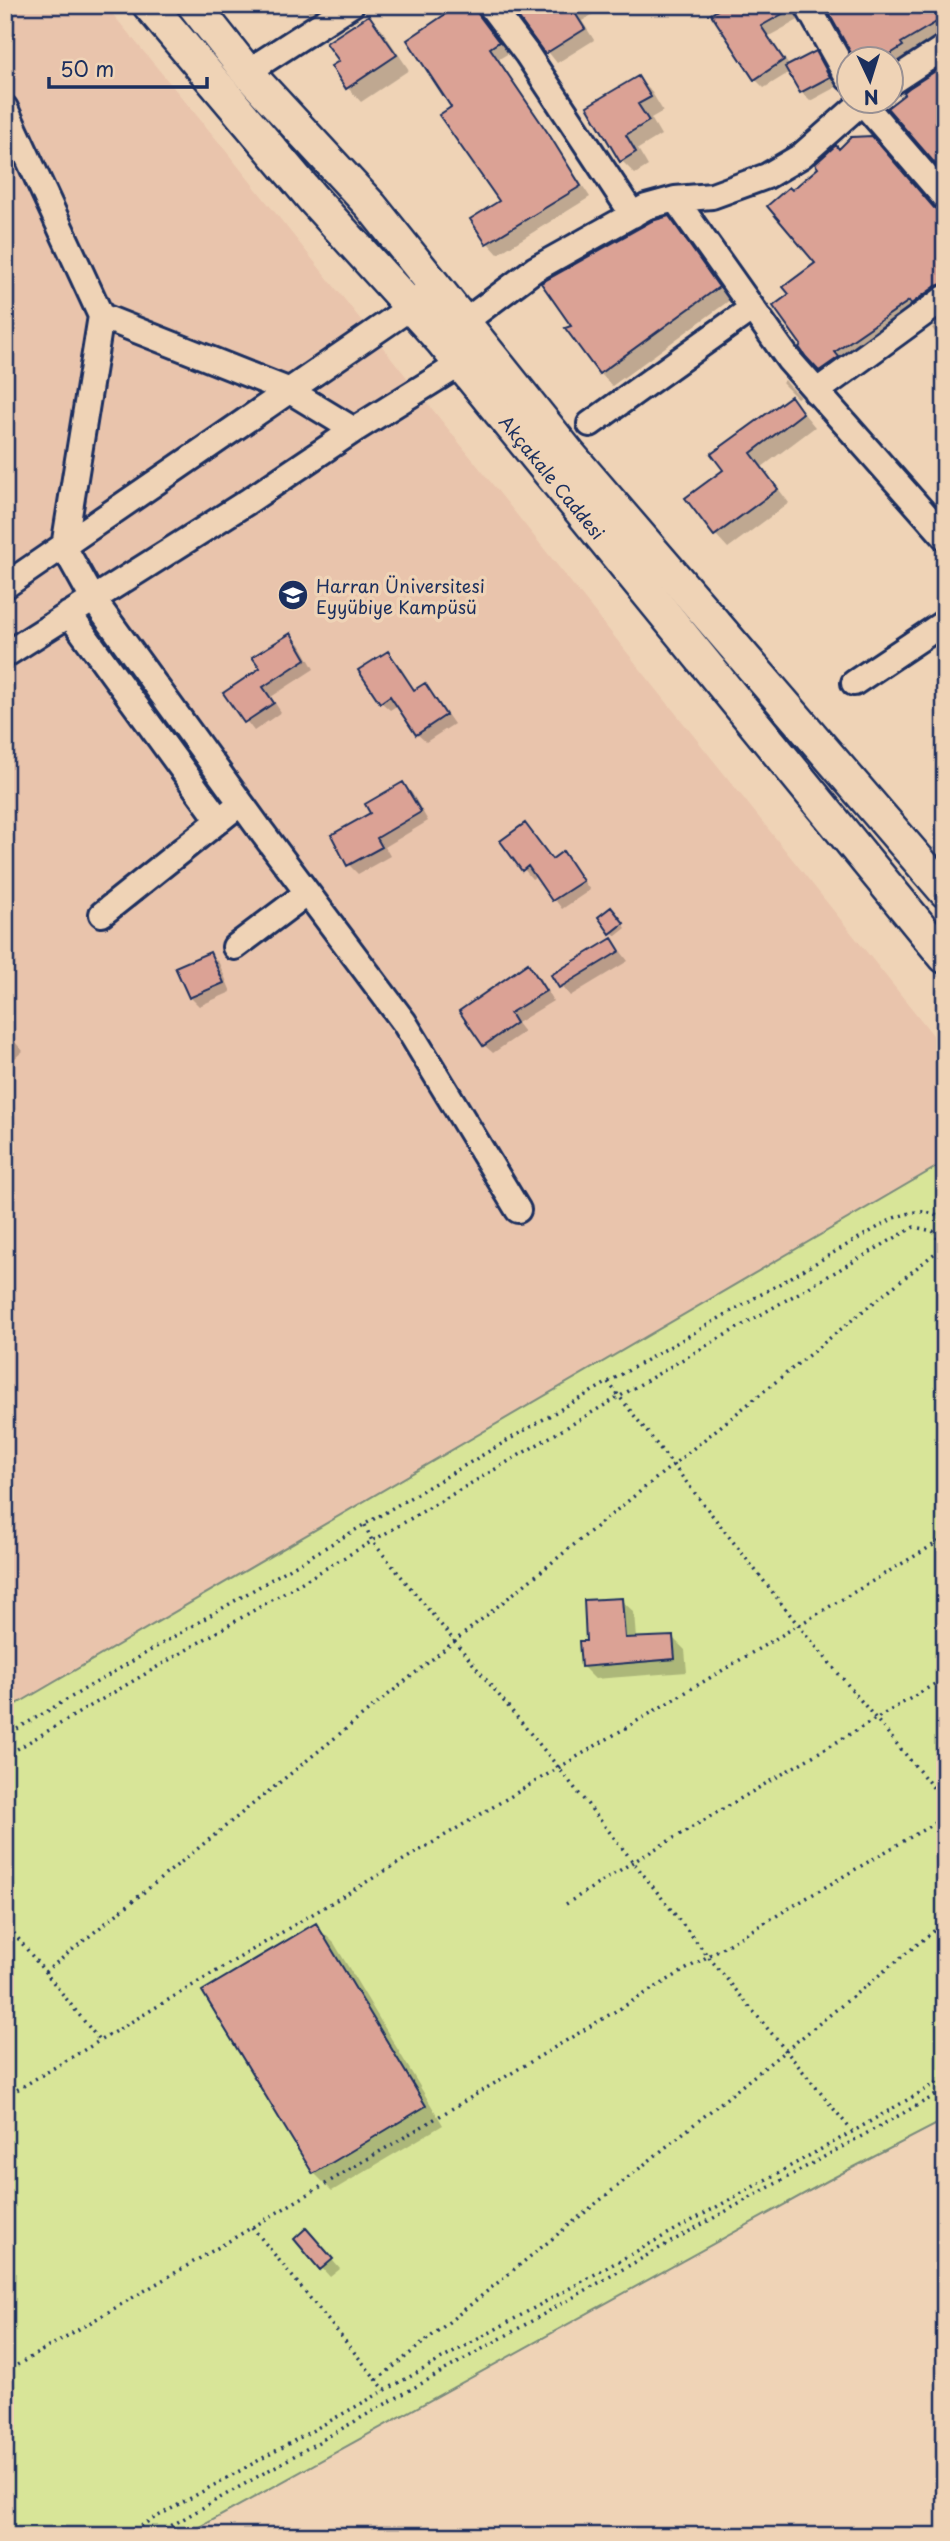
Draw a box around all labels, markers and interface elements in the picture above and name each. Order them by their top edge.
scale bar [49,46,206,90]
north arrow [834,46,904,116]
text: 50 m [60,52,114,84]
text: N [863,83,880,112]
street label: Akçakale Caddesi [494,409,612,545]
place label: Harran Üniversitesi Eyyübiye Kampüsü [316,572,485,620]
school or university icon: Harran Üniversitesi Eyyübiye Kampüsü [276,578,310,612]

